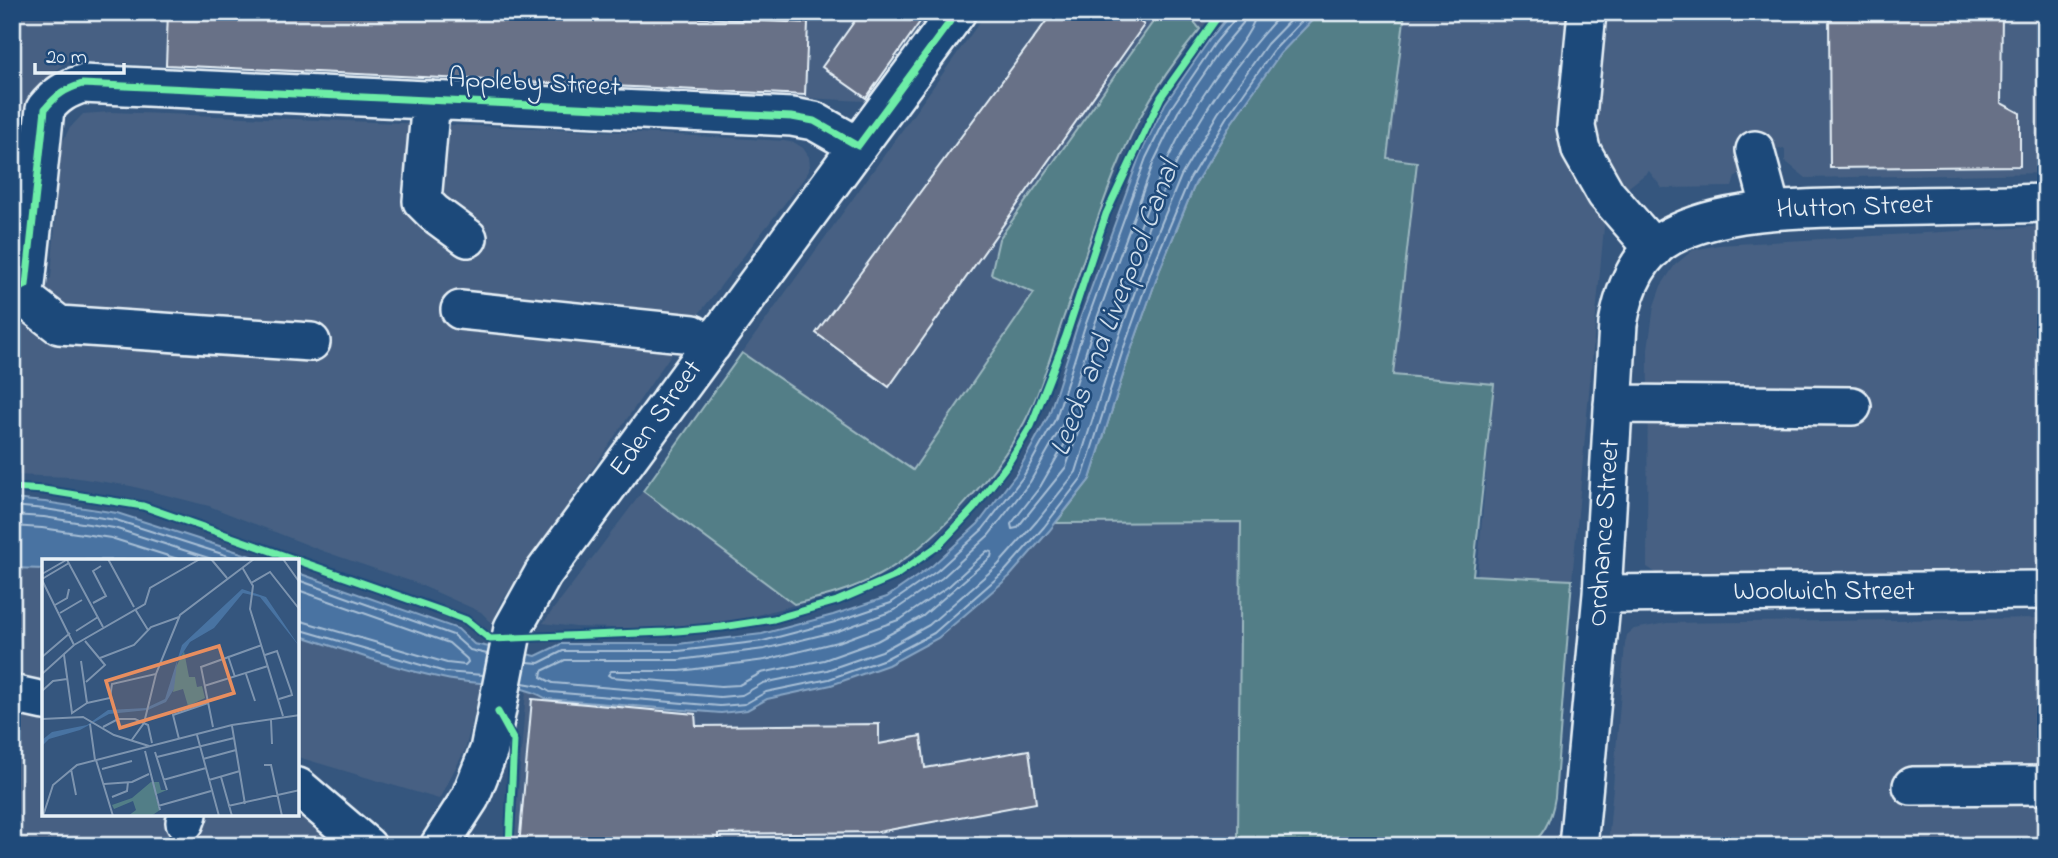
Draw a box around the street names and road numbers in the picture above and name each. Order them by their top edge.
street label: Appleby Street [447,59,621,109]
street label: Hutton Street [1776,185,1934,231]
street label: Eden Street [600,352,714,486]
street label: Ordnance Street [1578,438,1632,628]
street label: Woolwich Street [1733,572,1915,613]

